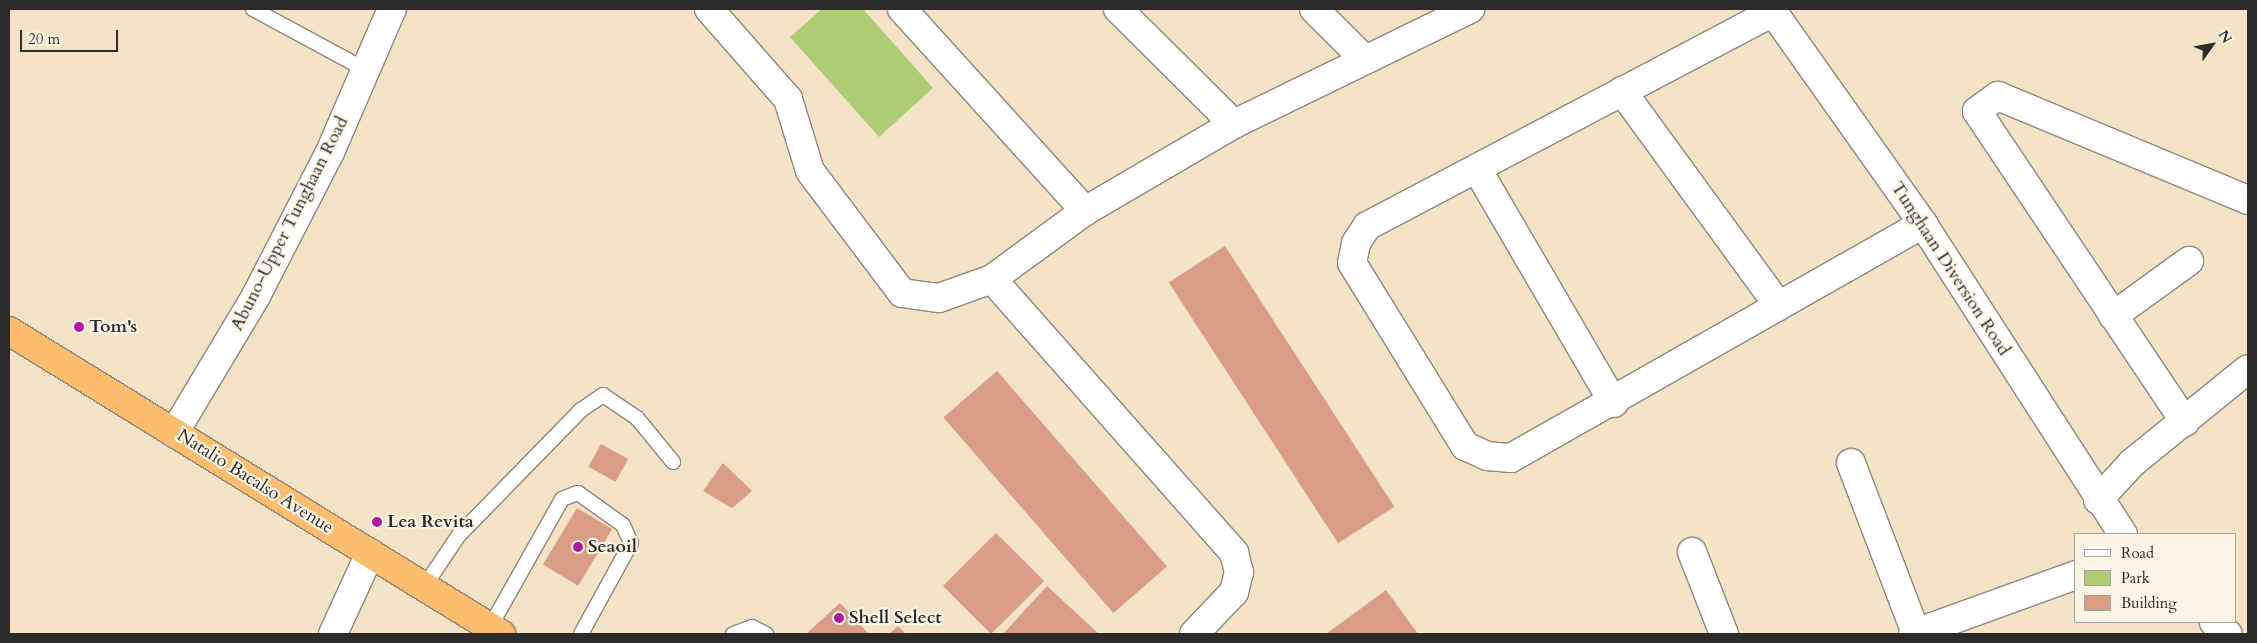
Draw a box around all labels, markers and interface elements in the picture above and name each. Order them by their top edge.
scale bar [22,20,120,52]
north arrow [2187,20,2237,70]
text: N [2214,27,2236,47]
text: 20 m [28,29,60,49]
street label: Abuno-Upper Tunghaan Road [227,113,353,335]
street label: Tunghaan Diversion Road [1886,178,2014,360]
place label: Tom's [89,316,137,338]
marker: Tom's [73,321,85,333]
street label: Natalio Bacalso Avenue [173,425,337,539]
place label: Lea Revita [387,511,474,533]
marker: Lea Revita [371,516,383,528]
legend [2074,533,2237,623]
place label: Seaoil [588,536,637,558]
marker: Seaoil [572,541,584,553]
text: Road [2121,543,2154,563]
text: Park [2121,568,2150,588]
text: Building [2121,593,2177,613]
place label: Shell Select [849,607,942,629]
marker: Shell Select [833,612,845,624]

